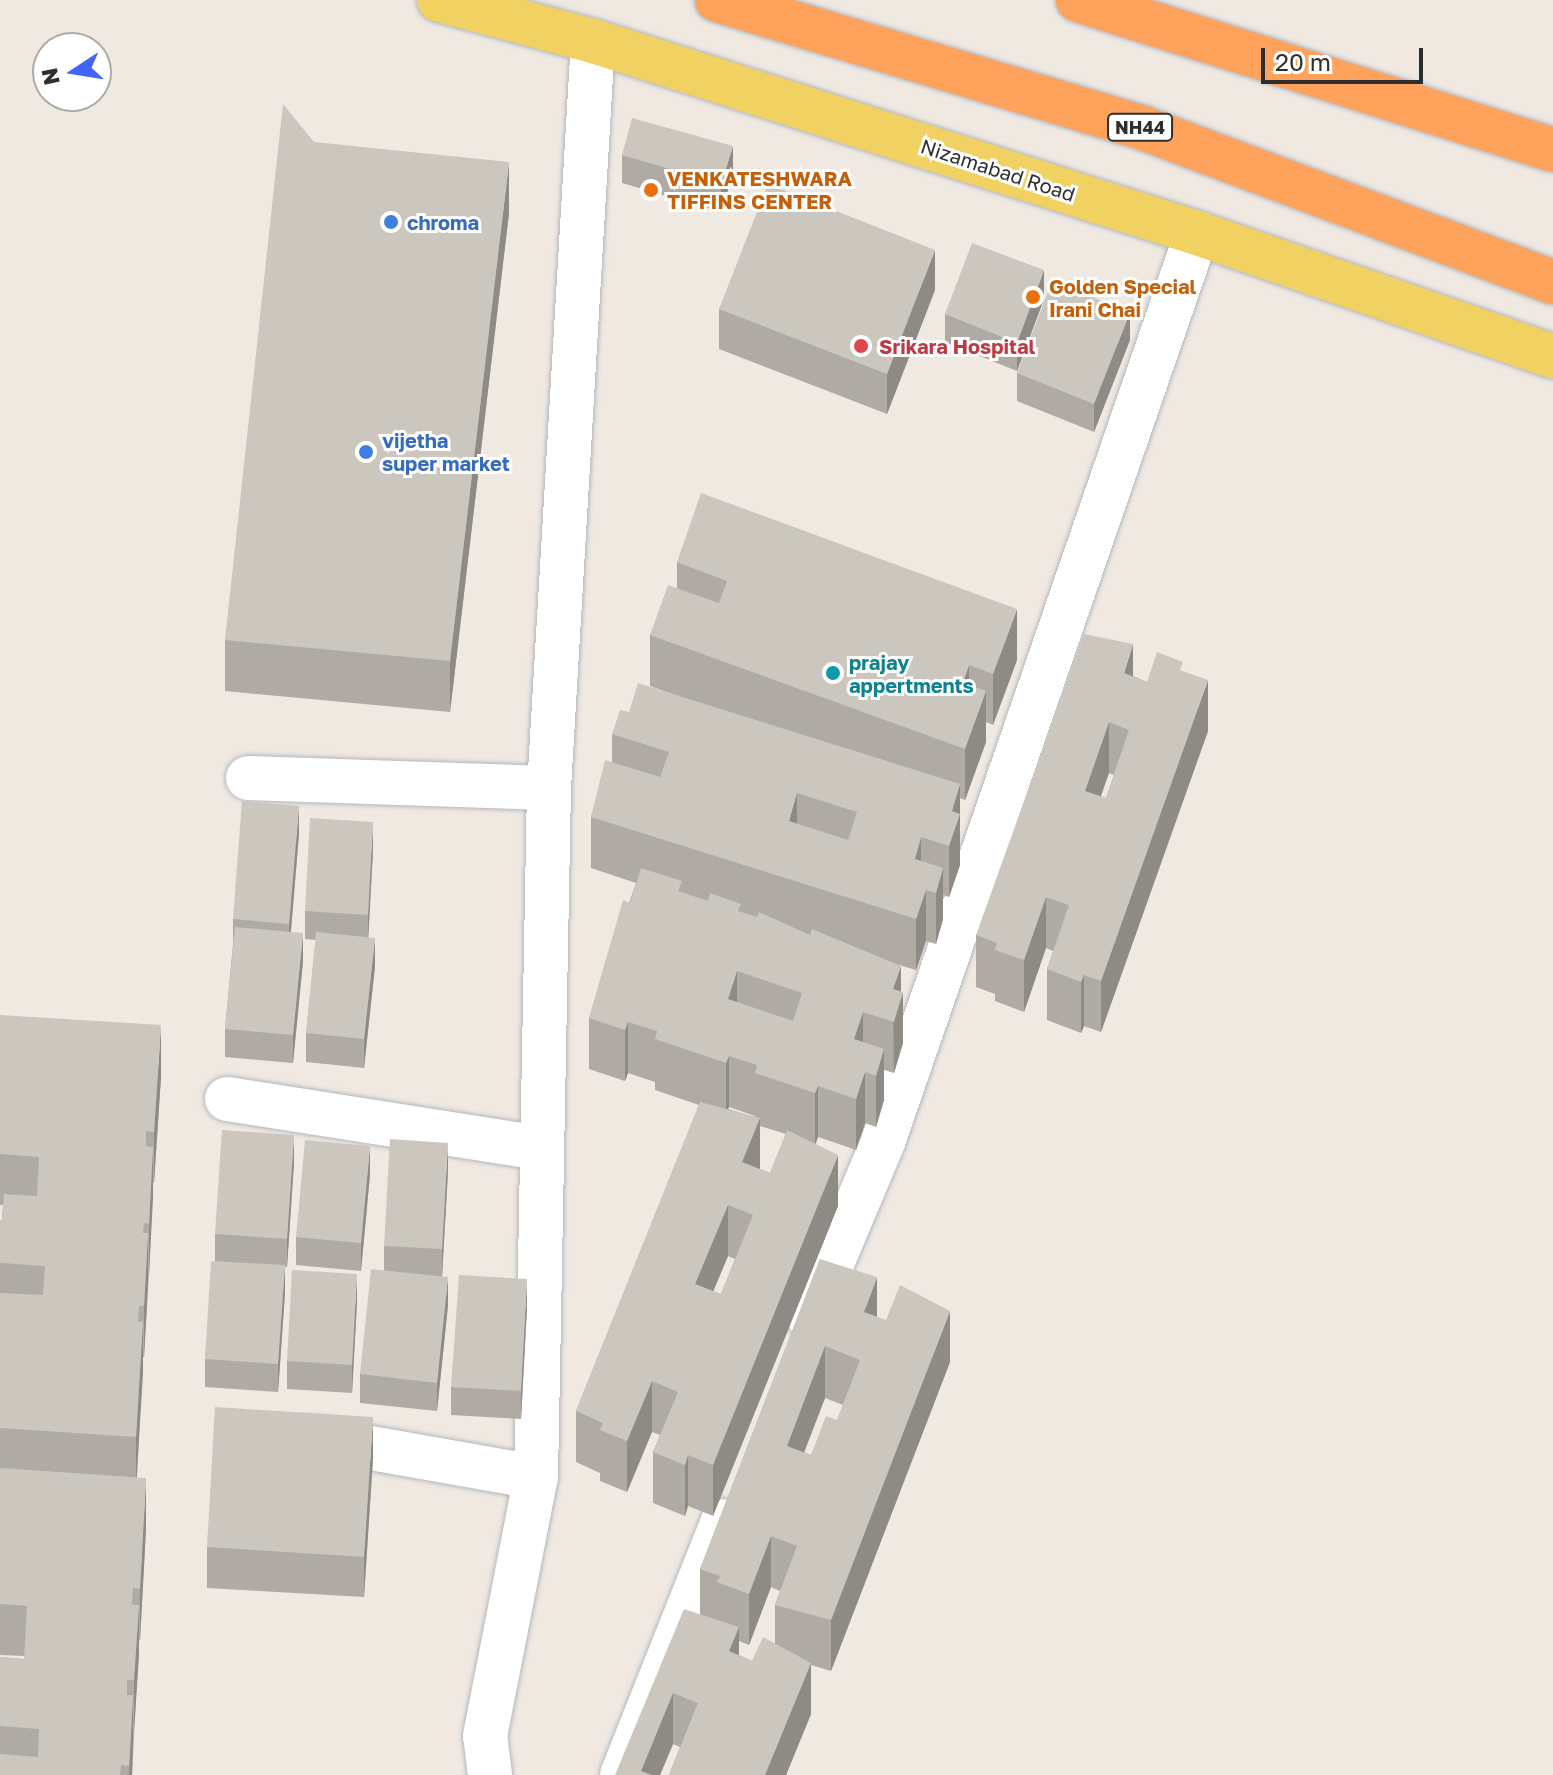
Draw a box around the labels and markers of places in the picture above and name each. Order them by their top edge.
place label: VENKATESHWARA TIFFINS CENTER [667,166,852,213]
marker: VENKATESHWARA TIFFINS CENTER [642,181,660,199]
place label: chroma [407,210,479,234]
marker: chroma [382,213,400,231]
place label: Golden Special Irani Chai [1049,274,1196,321]
marker: Golden Special Irani Chai [1024,288,1042,306]
place label: Srikara Hospital [879,334,1035,358]
marker: Srikara Hospital [850,335,872,357]
place label: vijetha super market [382,428,510,475]
marker: vijetha super market [357,443,375,461]
place label: prajay appertments [849,650,974,697]
marker: prajay appertments [824,664,842,682]

